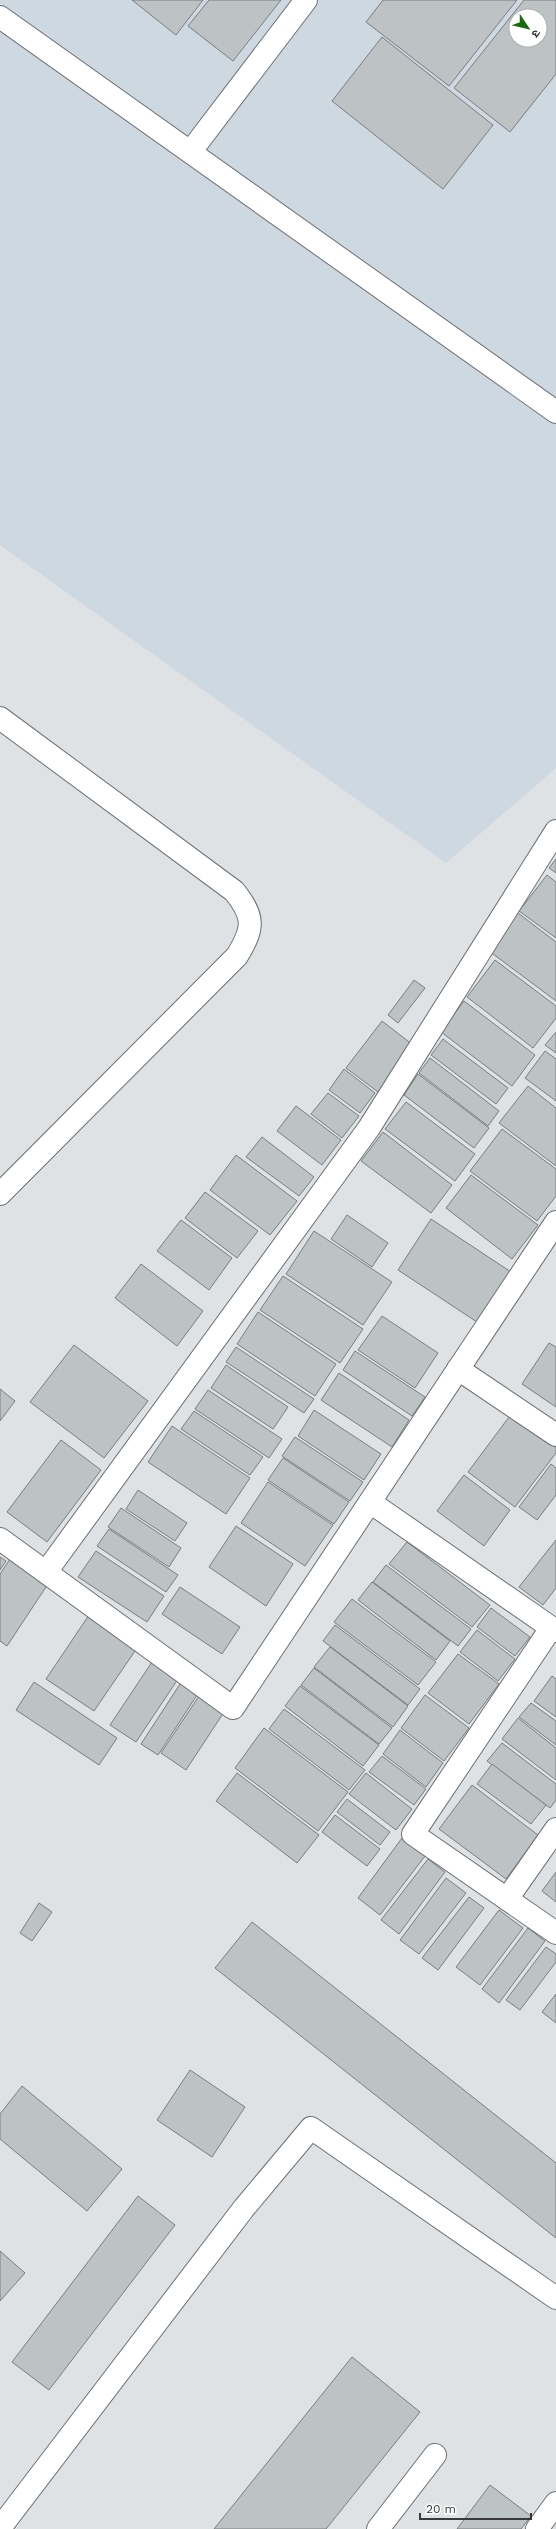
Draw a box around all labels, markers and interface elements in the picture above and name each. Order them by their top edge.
north arrow [508,8,548,48]
text: उ [528,27,543,40]
scale bar [420,2495,531,2521]
text: 20 m [426,2502,456,2516]

